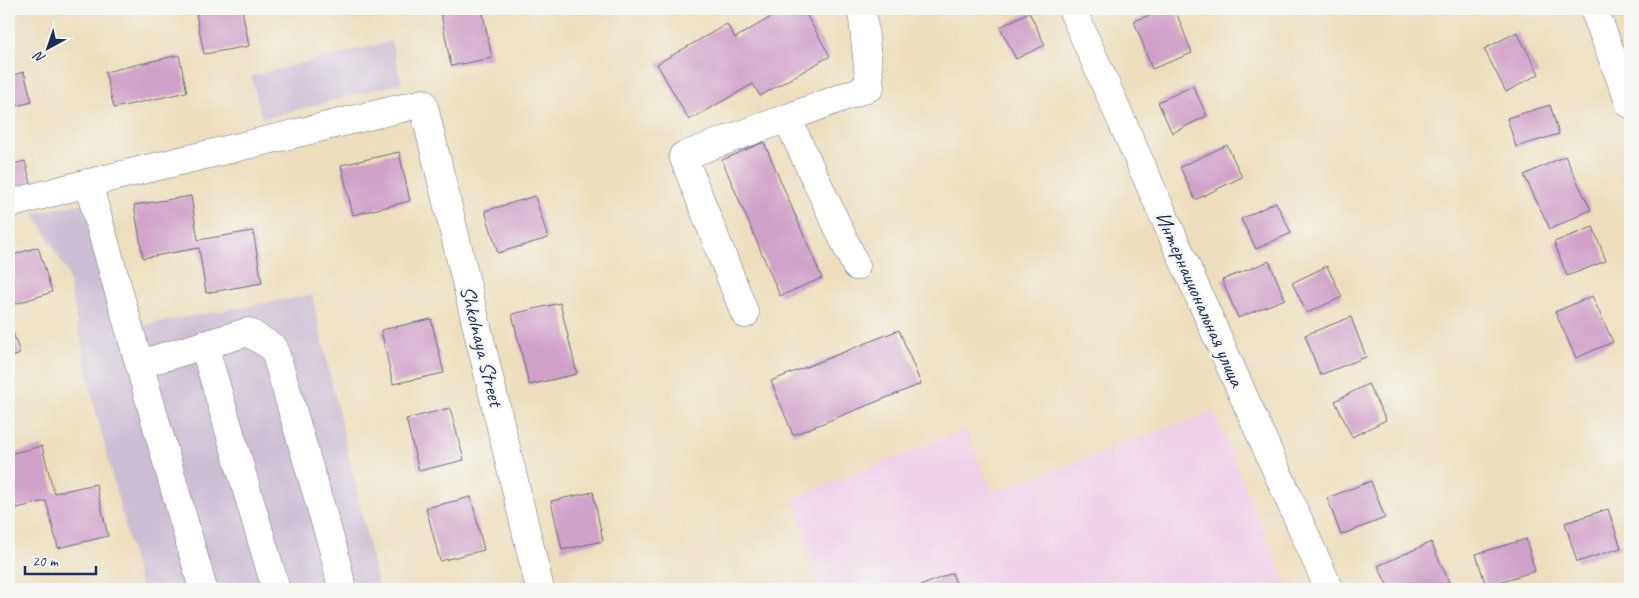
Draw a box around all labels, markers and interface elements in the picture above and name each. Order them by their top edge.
north arrow [22,22,72,72]
text: N [29,47,49,67]
street label: Интернациональная улица [1150,207,1251,392]
street label: Shkolnaya Street [455,283,510,411]
scale bar [25,543,96,575]
text: 20 m [32,552,59,571]

